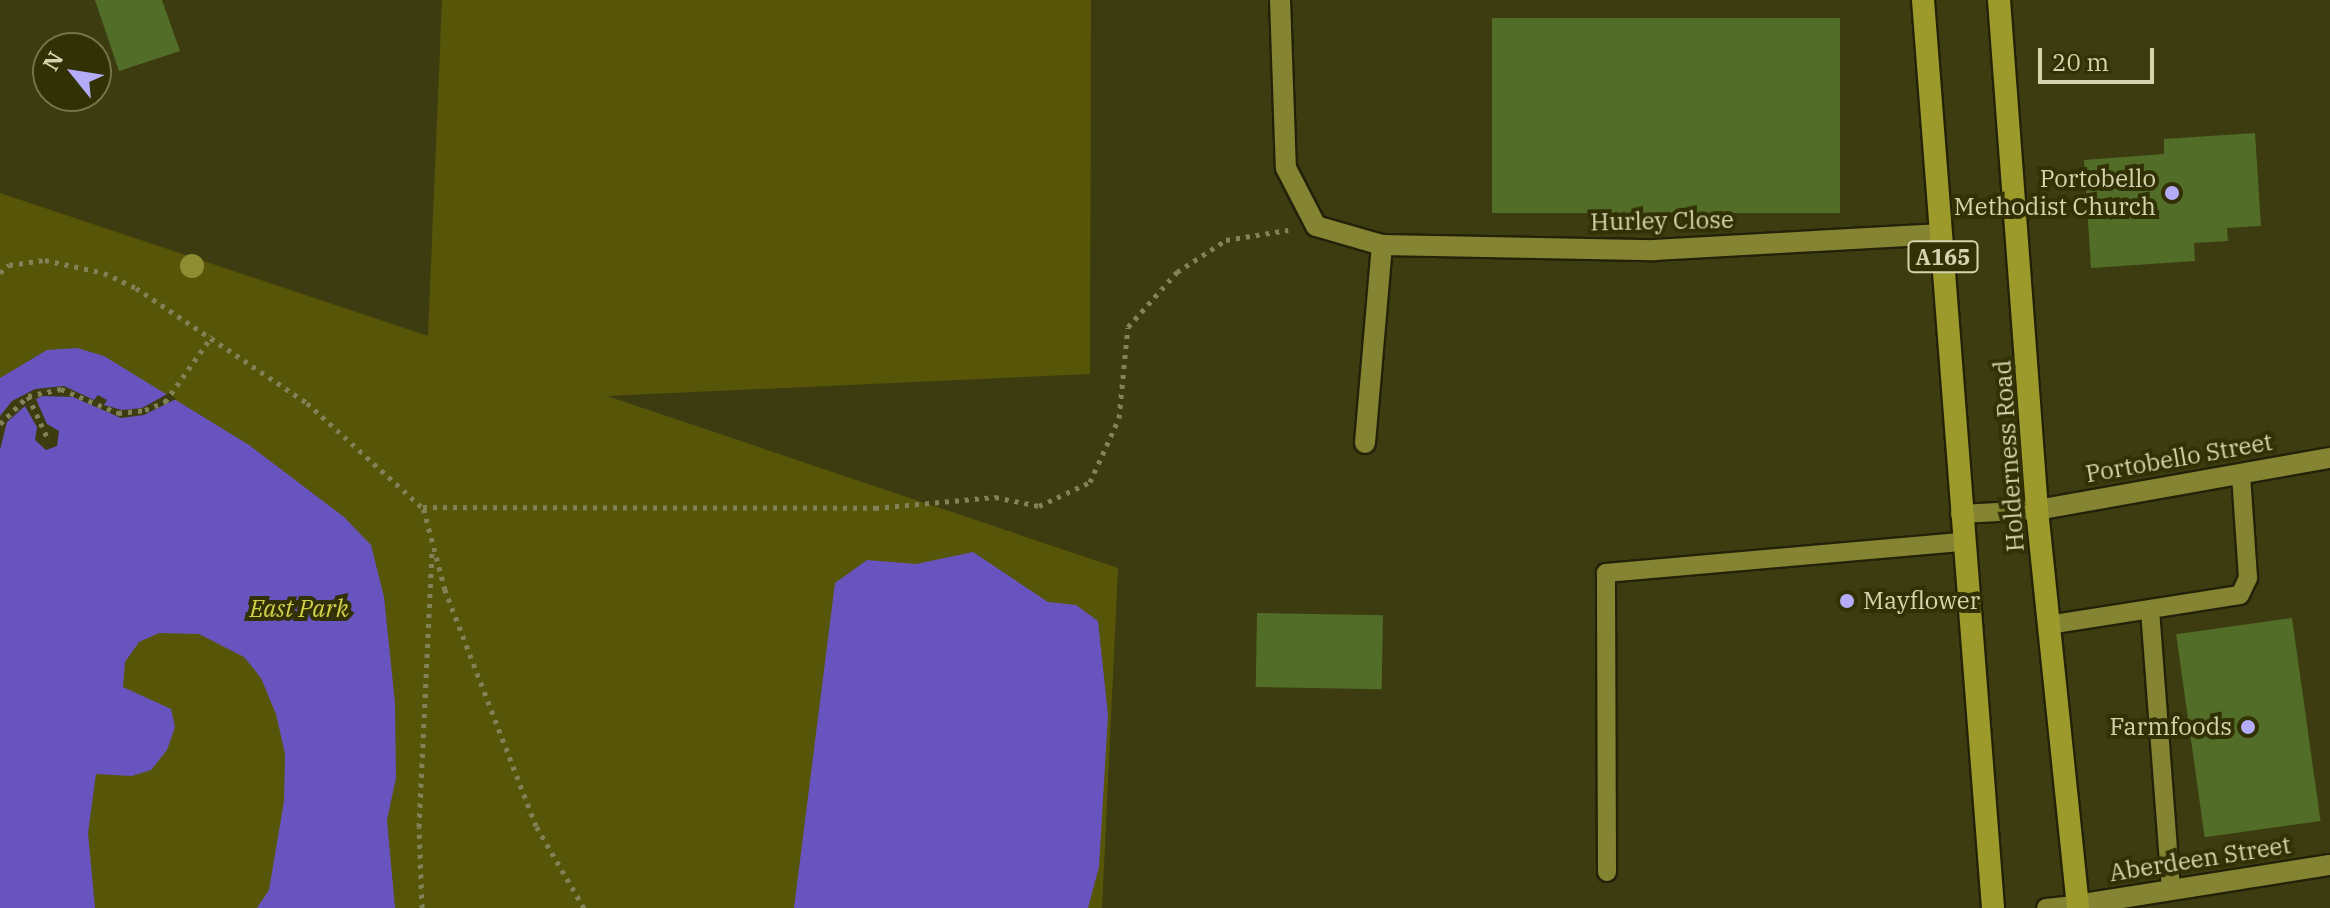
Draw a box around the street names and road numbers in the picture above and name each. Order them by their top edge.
street label: Hurley Close [1590,205,1734,237]
road number: A165 [1907,239,1979,275]
street label: Holderness Road [1988,359,2030,553]
street label: Portobello Street [2083,427,2275,489]
street label: Aberdeen Street [2107,830,2293,888]

